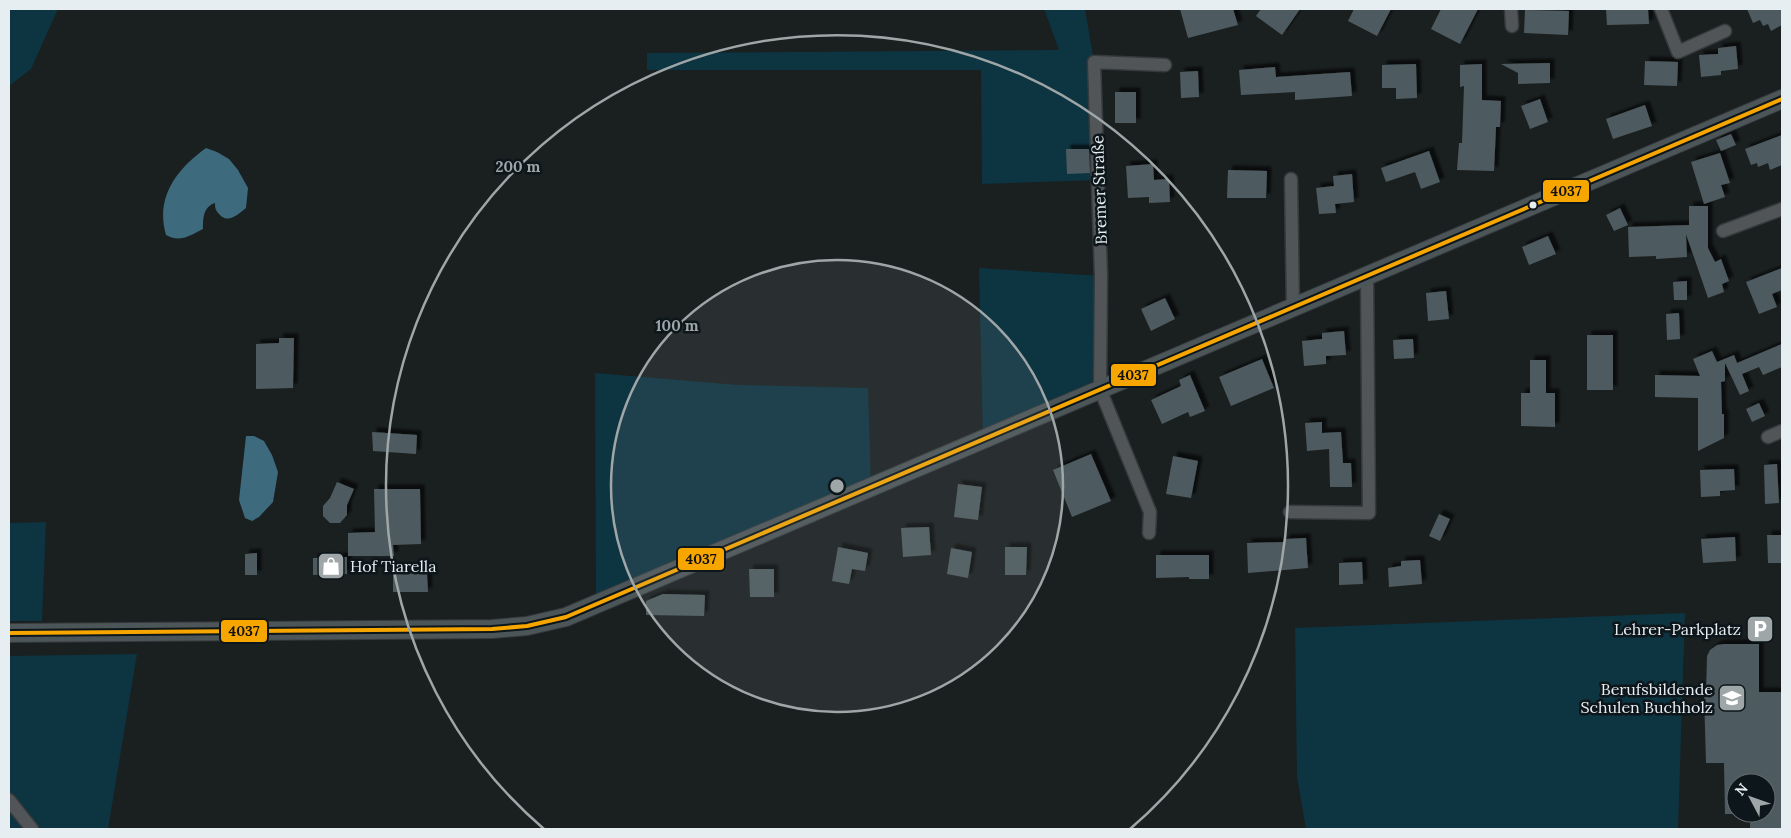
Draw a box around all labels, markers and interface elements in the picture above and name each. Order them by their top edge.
street label: Bremer Straße [1087,135,1111,245]
text: 200 m [496,157,541,176]
line badge: 4037 [1542,179,1590,203]
text: 4037 [1551,182,1582,200]
unlabelled marker [1528,200,1538,210]
text: 100 m [656,316,699,335]
line badge: 4037 [1110,363,1157,387]
text: 4037 [1118,366,1149,384]
centre of rings [828,477,846,495]
line badge: 4037 [677,547,725,571]
text: 4037 [686,550,717,568]
shop icon: Hof Tiarella [316,551,346,581]
place label: Hof Tiarella [350,556,436,576]
parking icon: Lehrer-Parkplatz [1745,614,1775,644]
line badge: 4037 [220,619,268,643]
place label: Lehrer-Parkplatz [1614,619,1741,639]
text: 4037 [229,622,260,640]
place label: Berufsbildende Schulen Buchholz [1580,679,1713,717]
school or university icon: Berufsbildende Schulen Buchholz [1717,683,1747,713]
north arrow [1726,773,1776,823]
text: N [1731,779,1752,799]

